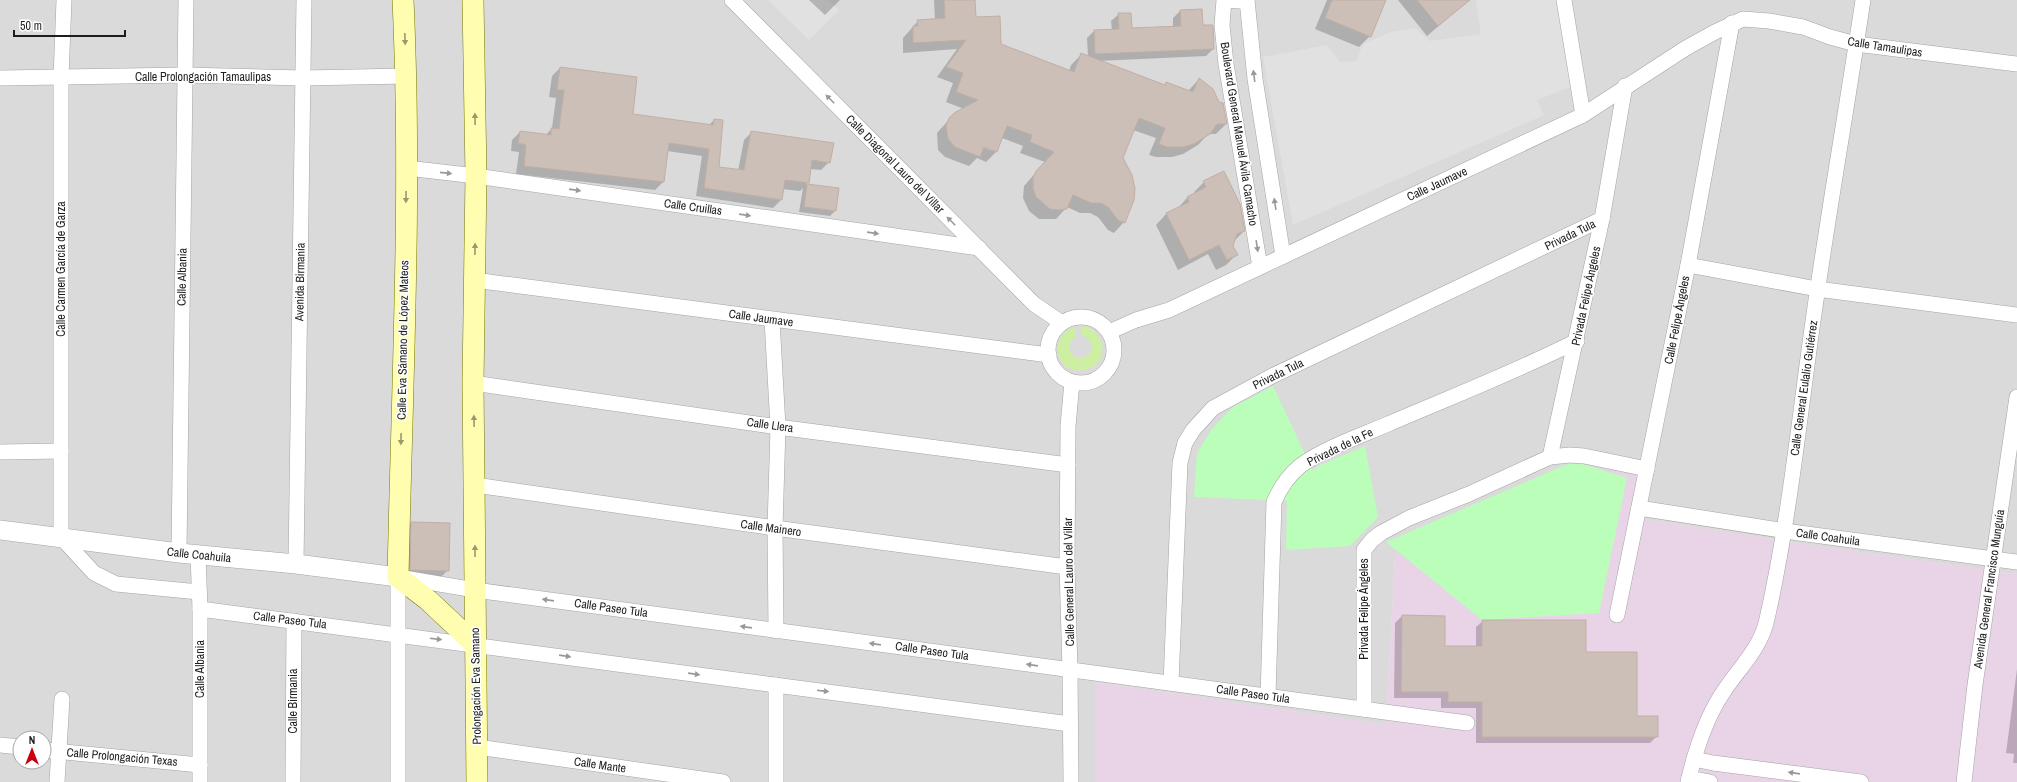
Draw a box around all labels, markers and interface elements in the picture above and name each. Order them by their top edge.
scale bar [14,12,125,38]
text: 50 m [20,18,42,34]
one-way arrow [402,33,408,46]
street label: Calle Tamaulipas [1846,33,1924,61]
street label: Boulevard General Manuel Ávila Camacho [1217,41,1261,227]
street label: Calle Prolongación Tamaulipas [135,69,271,85]
one-way arrow [1251,70,1257,82]
one-way arrow [825,94,835,104]
street label: Calle Diagonal Lauro del Villar [842,111,948,217]
one-way arrow [472,112,478,125]
street label: Calle Jaumave [1404,163,1470,205]
one-way arrow [440,170,452,176]
one-way arrow [568,187,581,193]
one-way arrow [403,191,409,204]
street label: Calle Cruillas [663,195,723,219]
one-way arrow [1272,198,1278,210]
street label: Calle Carmen García de Garza [53,201,69,337]
one-way arrow [739,212,751,218]
one-way arrow [946,216,956,226]
street label: Privada Tula [1542,216,1599,254]
one-way arrow [867,230,880,236]
one-way arrow [1254,240,1260,252]
street label: Avenida Birmania [291,242,309,322]
one-way arrow [472,242,478,255]
street label: Privada Felipe Ángeles [1568,245,1604,347]
street label: Calle Albania [173,247,191,306]
street label: Calle Eva Sámano de López Mateos [394,260,412,420]
street label: Calle Felipe Ángeles [1661,274,1693,366]
street label: Calle Jaumave [728,306,794,330]
street label: Calle General Eulalio Gutiérrez [1787,319,1821,457]
street label: Privada Tula [1250,355,1307,393]
street label: Calle Llera [746,414,795,436]
one-way arrow [470,415,477,427]
street label: Privada de la Fe [1304,424,1376,470]
one-way arrow [398,433,404,446]
street label: Avenida General Francisco Munguía [1970,508,2008,671]
street label: Calle Mainero [740,516,802,540]
street label: Calle General Lauro del Villar [1060,517,1078,647]
street label: Calle Coahuila [1795,525,1862,549]
street label: Calle Coahuila [166,544,232,566]
one-way arrow [472,544,478,557]
street label: Privada Felipe Ángeles [1356,558,1372,660]
street label: Calle Paseo Tula [573,595,649,621]
one-way arrow [542,597,554,603]
street label: Calle Paseo Tula [252,608,328,633]
one-way arrow [740,624,752,630]
street label: Prolongación Eva Samano [467,627,485,745]
one-way arrow [430,636,443,642]
street label: Calle Paseo Tula [894,638,970,664]
street label: Calle Albania [192,639,208,698]
one-way arrow [869,641,881,647]
one-way arrow [559,653,571,659]
one-way arrow [1026,662,1038,668]
street label: Calle Birmania [285,668,301,734]
one-way arrow [688,671,700,677]
street label: Calle Paseo Tula [1215,681,1291,707]
one-way arrow [817,688,829,694]
north arrow [12,730,52,770]
text: N [29,733,35,747]
street label: Calle Prolongación Texas [66,744,178,770]
street label: Calle Mante [573,753,627,777]
one-way arrow [1788,770,1800,776]

